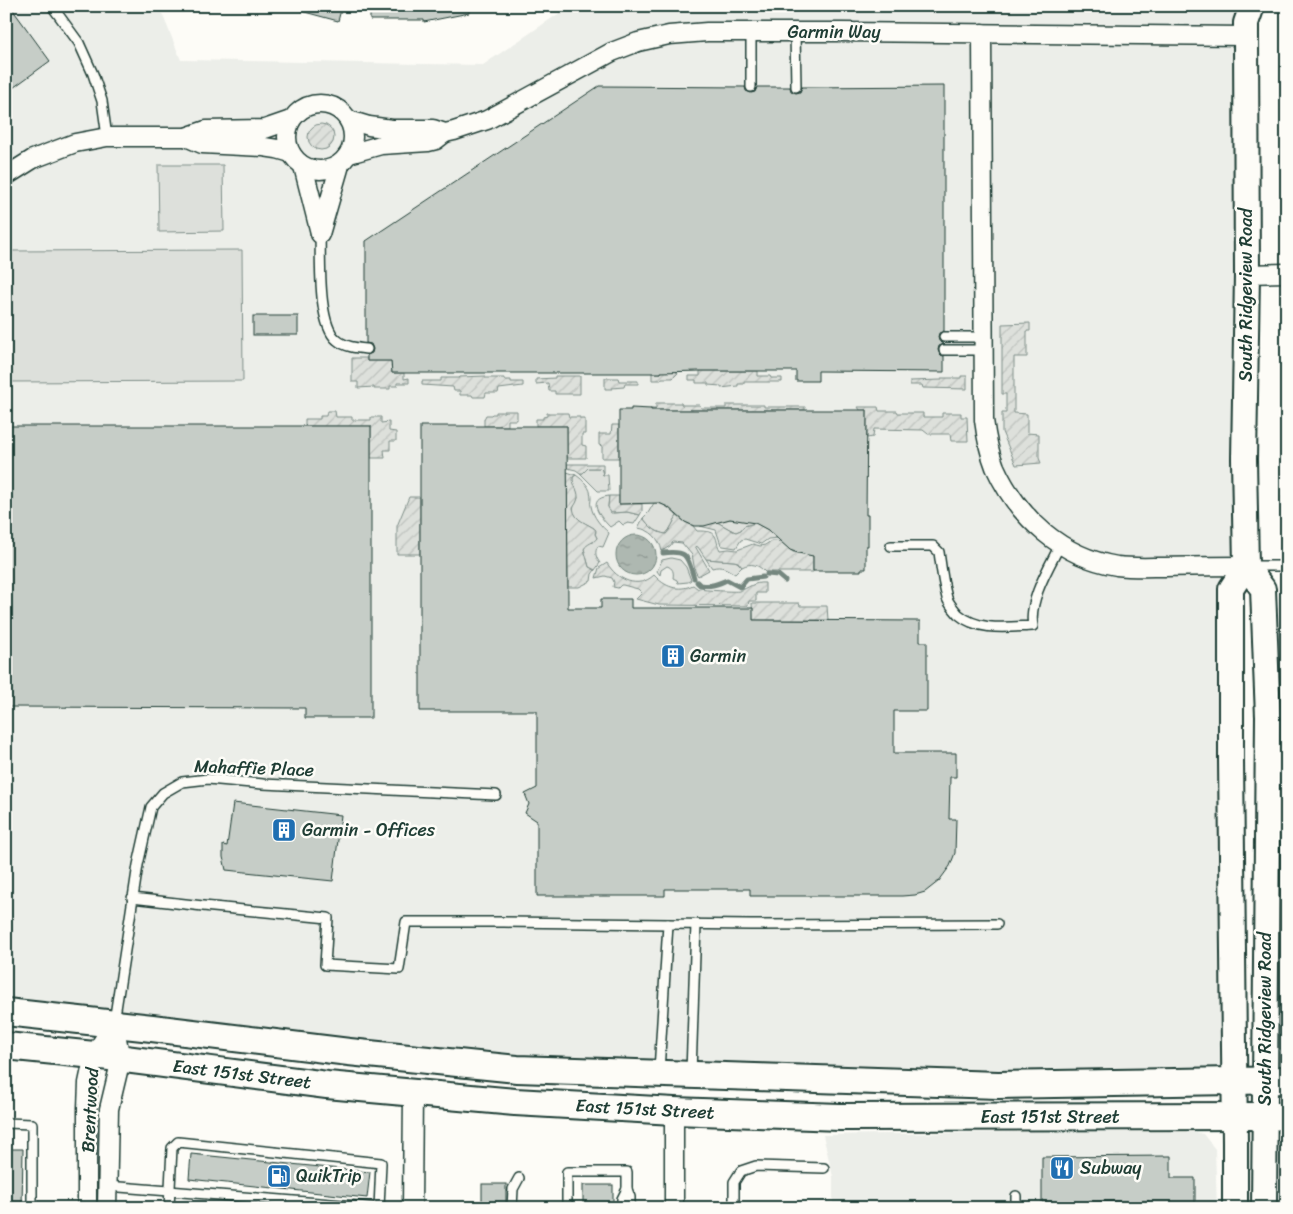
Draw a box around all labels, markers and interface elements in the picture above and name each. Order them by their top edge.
street label: Garmin Way [787,16,881,48]
street label: South Ridgeview Road [1230,207,1262,382]
place label: Garmin [690,640,746,672]
building icon: Garmin [660,643,686,669]
street label: Mahaffie Place [194,750,314,786]
place label: Garmin - Offices [302,814,436,846]
building icon: Garmin - Offices [271,817,297,843]
street label: South Ridgeview Road [1249,931,1281,1106]
street label: East 151st Street [171,1050,313,1098]
street label: Brentwood [72,1065,108,1153]
street label: East 151st Street [575,1089,715,1129]
street label: East 151st Street [980,1101,1120,1133]
place label: Subway [1080,1152,1142,1184]
restaurant icon: Subway [1049,1155,1075,1181]
place label: QuikTrip [296,1160,362,1192]
fuel station icon: QuikTrip [266,1163,292,1189]

